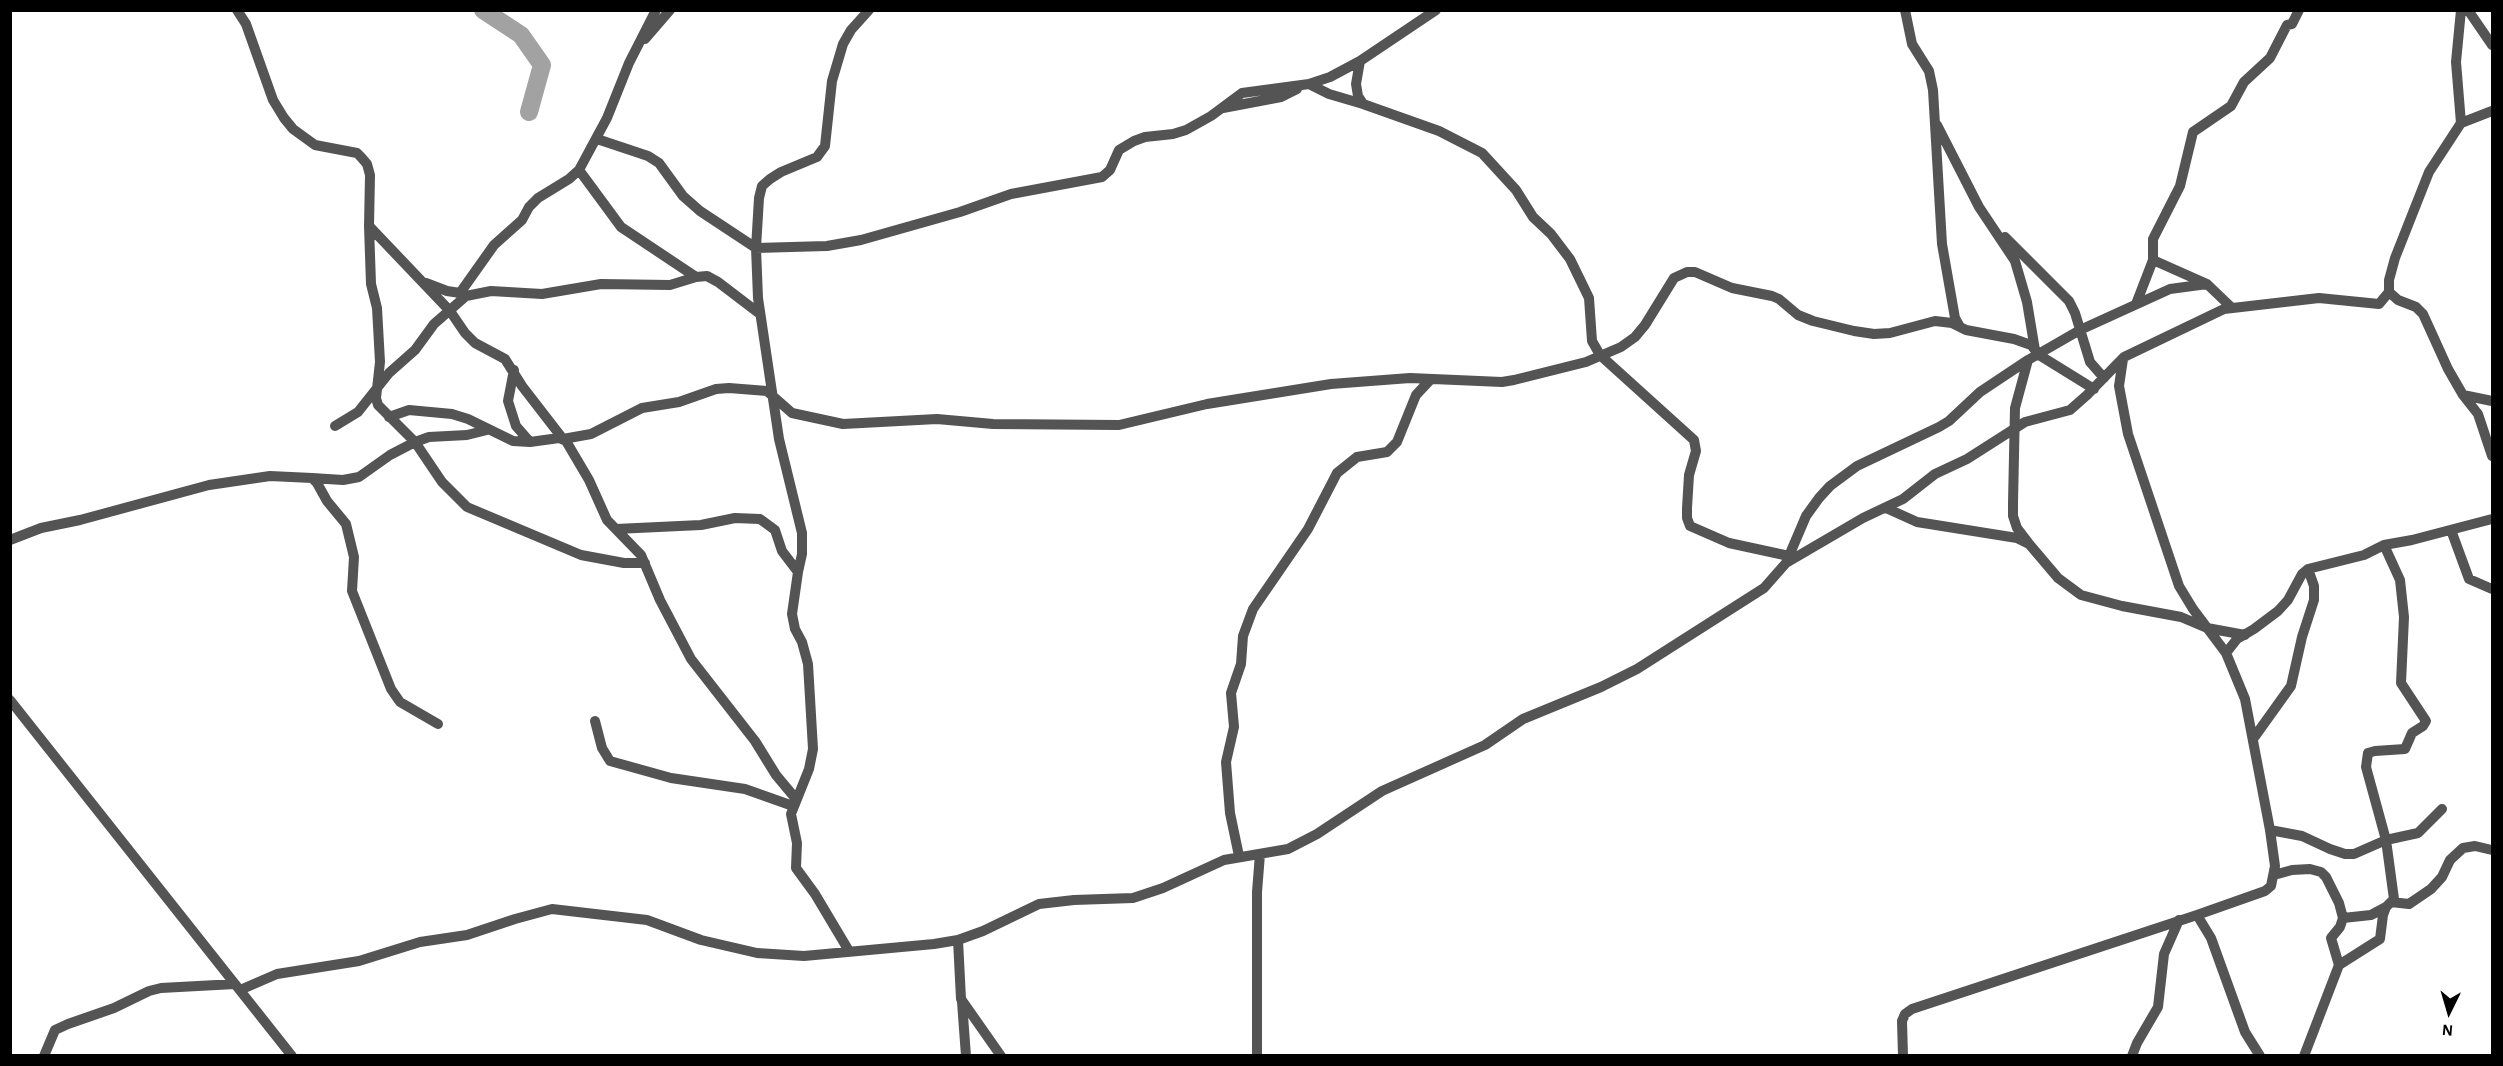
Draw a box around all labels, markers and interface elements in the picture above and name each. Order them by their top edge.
north arrow [2419,982,2479,1042]
text: N [2441,1021,2454,1038]

